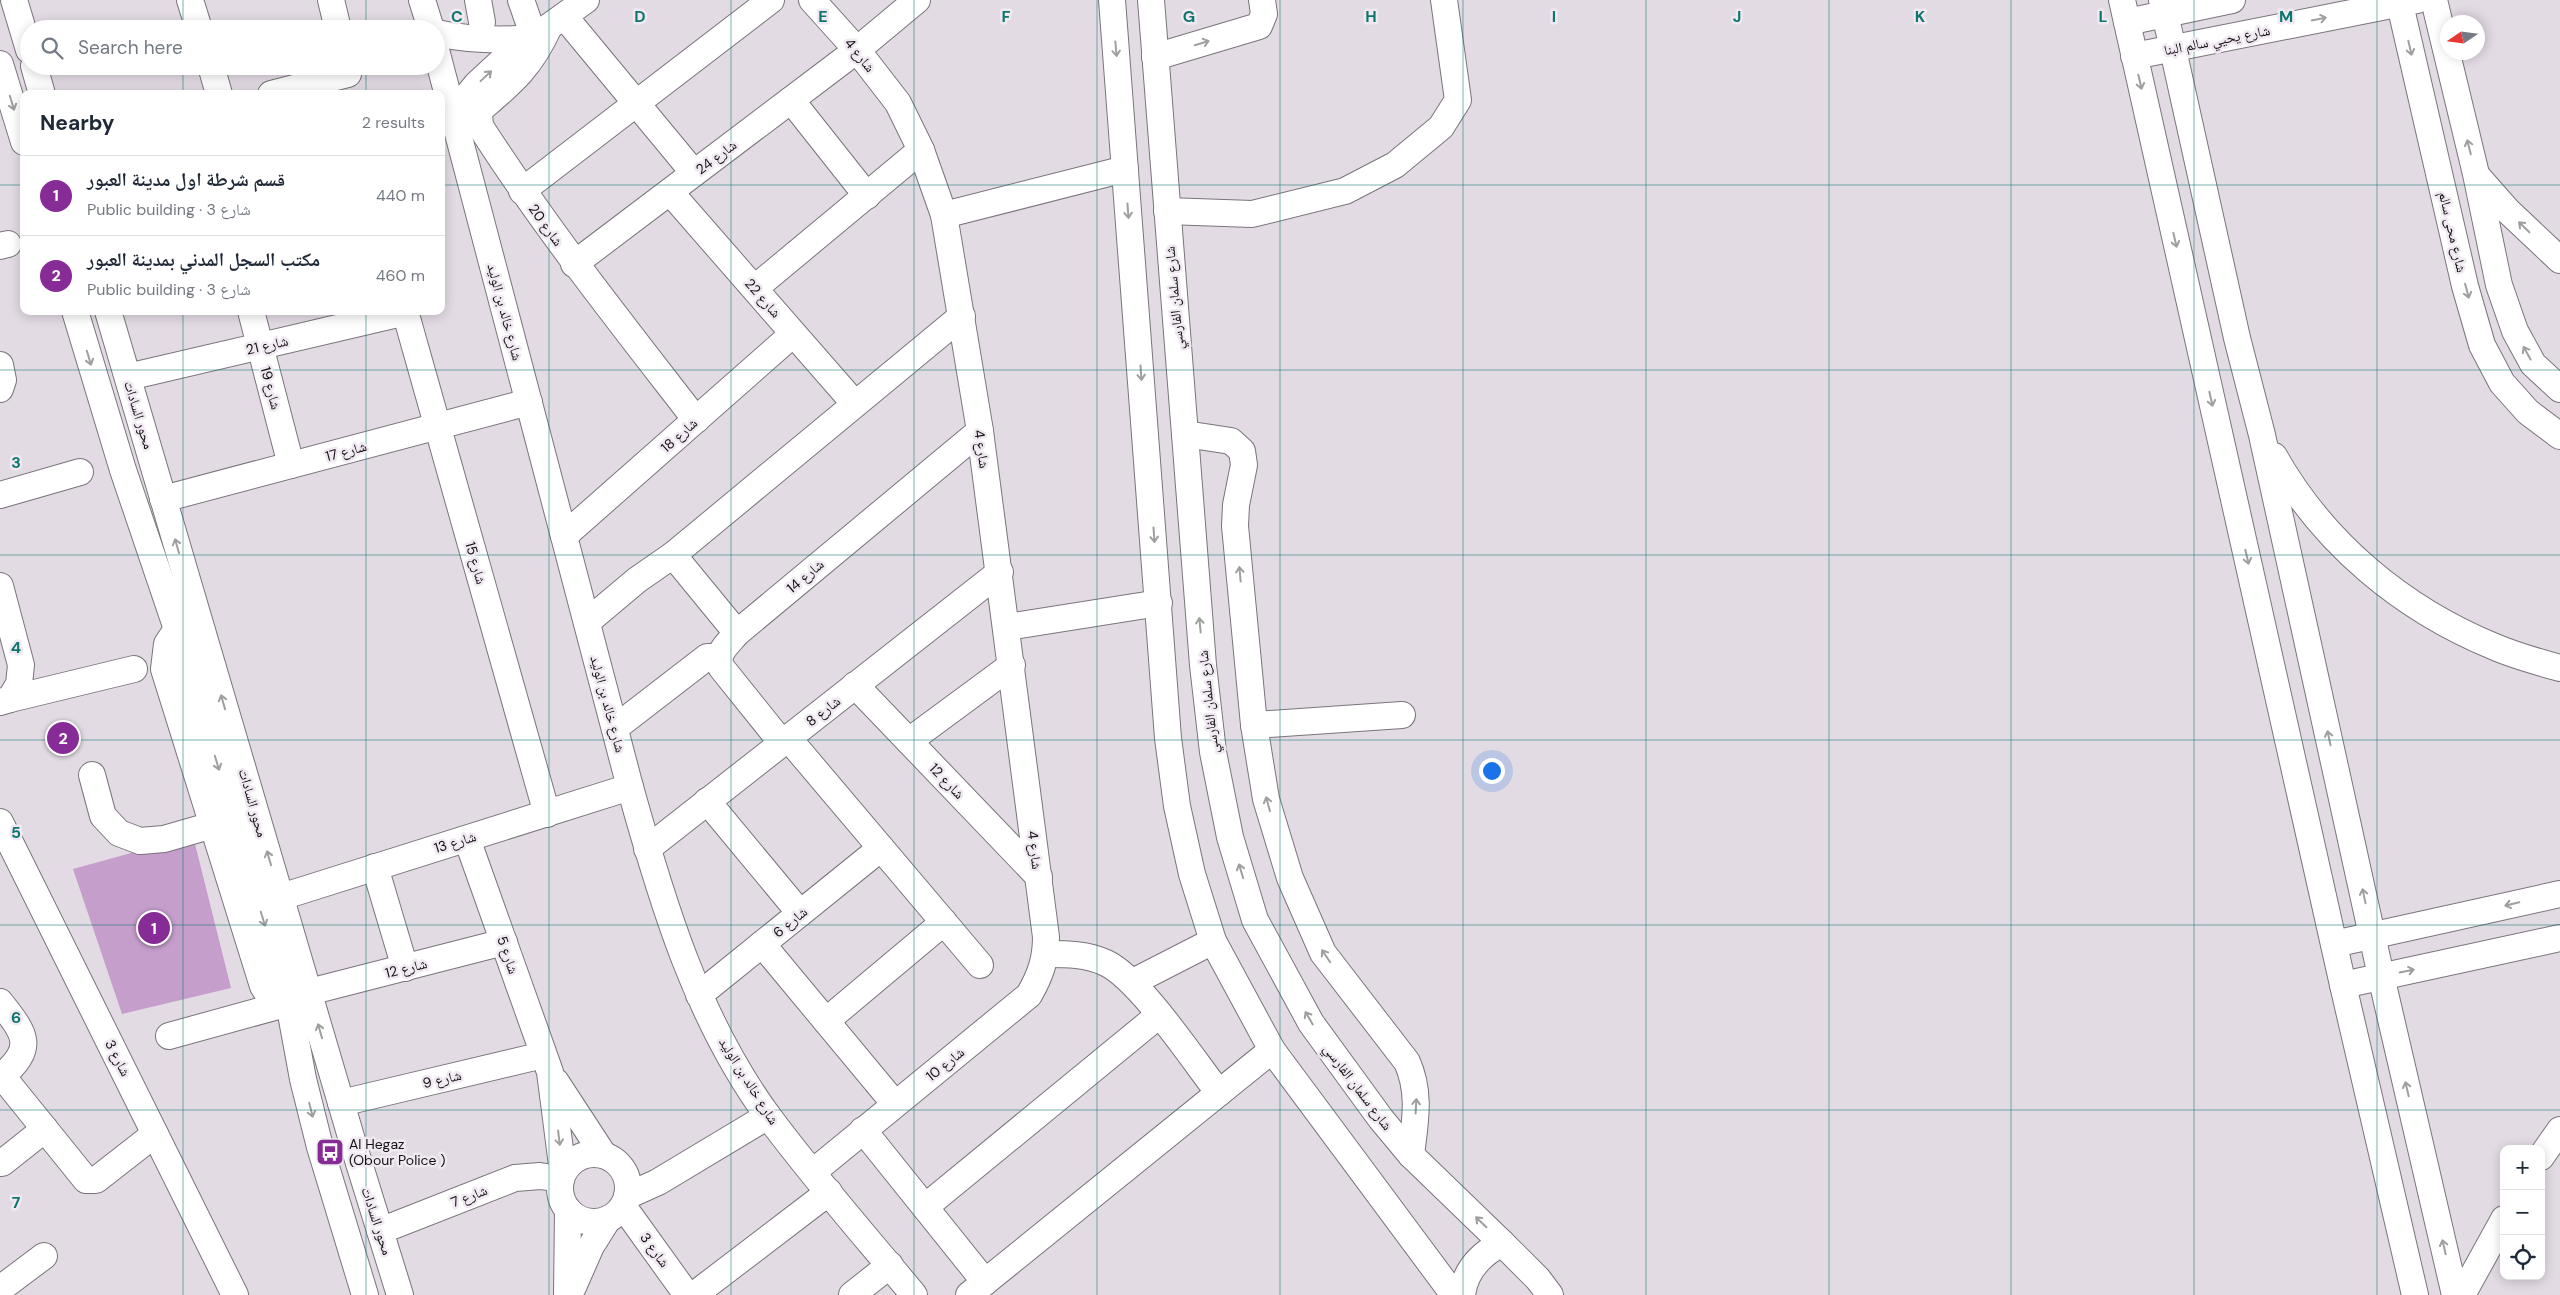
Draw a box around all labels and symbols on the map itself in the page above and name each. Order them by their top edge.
text: C [451,6,463,27]
text: D [634,6,646,27]
text: E [818,6,828,27]
text: F [1002,6,1011,27]
text: G [1183,6,1195,27]
text: H [1365,6,1377,27]
text: I [1552,6,1556,27]
text: J [1733,6,1741,27]
text: K [1915,6,1926,27]
text: L [2099,6,2108,27]
text: M [2279,6,2293,27]
one-way arrow [2311,14,2327,24]
north arrow [2440,15,2485,60]
street label: شارع يحيي سالم البنا [2162,21,2272,62]
street label: شارع 4 [840,34,879,76]
one-way arrow [1194,38,1210,48]
one-way arrow [2406,39,2415,55]
one-way arrow [1111,40,1120,56]
one-way arrow [479,70,492,82]
one-way arrow [2136,73,2145,89]
one-way arrow [7,95,17,111]
street label: شارع 24 [692,136,741,179]
one-way arrow [2464,140,2473,156]
street label: شارع محى سالم [2434,190,2471,274]
street label: شارع 20 [524,200,567,250]
one-way arrow [1124,202,1133,218]
one-way arrow [2517,221,2530,233]
one-way arrow [2171,232,2180,248]
street label: شارع سلمان الفارسي [1161,245,1190,350]
street label: شارع خالد بن الوليد [482,262,527,363]
street label: شارع 22 [740,275,785,322]
one-way arrow [2462,283,2472,299]
street label: شارع 21 [244,331,290,360]
one-way arrow [2522,346,2532,361]
one-way arrow [84,350,94,366]
one-way arrow [1136,364,1146,380]
street label: شارع 19 [256,365,285,412]
street label: محور السادات [120,379,158,451]
one-way arrow [2207,390,2216,406]
street label: شارع 18 [657,414,702,457]
street label: شارع 4 [969,429,994,470]
street label: شارع 17 [323,437,369,466]
text: 3 [11,452,21,473]
one-way arrow [1149,526,1158,542]
one-way arrow [172,539,182,555]
street label: شارع 15 [460,540,491,587]
one-way arrow [2243,549,2252,565]
street label: شارع 14 [783,555,828,598]
one-way arrow [1235,566,1244,582]
one-way arrow [1196,617,1205,633]
text: 4 [11,637,21,658]
street label: شارع سلمان الفارسي [1194,649,1225,755]
street label: شارع خالد بن الوليد [585,654,630,755]
street label: شارع 8 [802,692,844,731]
one-way arrow [218,695,228,711]
pin: 2 [47,719,79,757]
one-way arrow [2324,730,2333,746]
one-way arrow [212,755,222,771]
your location [1479,758,1505,784]
street label: شارع 12 [925,759,968,803]
street label: محور السادات [235,767,271,839]
one-way arrow [1262,797,1272,813]
text: 5 [11,822,21,843]
street label: شارع 13 [432,827,478,858]
street label: شارع 4 [1023,830,1046,870]
one-way arrow [264,850,274,866]
one-way arrow [1235,864,1245,880]
one-way arrow [2359,889,2368,905]
one-way arrow [2505,900,2521,909]
street label: شارع 6 [769,903,812,942]
pin: 1 [138,909,170,947]
one-way arrow [259,910,269,926]
street label: شارع 5 [492,934,523,977]
one-way arrow [1321,949,1331,963]
street label: شارع 12 [383,954,429,983]
one-way arrow [2399,965,2415,975]
text: 6 [11,1007,21,1028]
one-way arrow [1303,1011,1313,1026]
one-way arrow [314,1023,324,1039]
street label: شارع خالد بن الوليد [714,1034,783,1128]
street label: شارع 3 [100,1037,135,1080]
street label: شارع سلمان الفارسي [1318,1040,1396,1135]
street label: شارع 10 [922,1043,969,1086]
street label: شارع 9 [421,1066,463,1093]
one-way arrow [2402,1082,2411,1098]
one-way arrow [1411,1099,1421,1115]
one-way arrow [307,1102,316,1118]
one-way arrow [554,1129,564,1145]
place label: Al Hegaz (Obour Police ) [349,1135,446,1169]
bus stop icon: Al Hegaz (Obour Police ) [315,1137,345,1167]
street label: شارع 7 [448,1181,490,1212]
street label: محور السادات [358,1185,396,1257]
text: 7 [12,1192,21,1213]
one-way arrow [1474,1216,1487,1228]
street label: شارع 3 [636,1229,674,1272]
one-way arrow [2439,1240,2448,1256]

